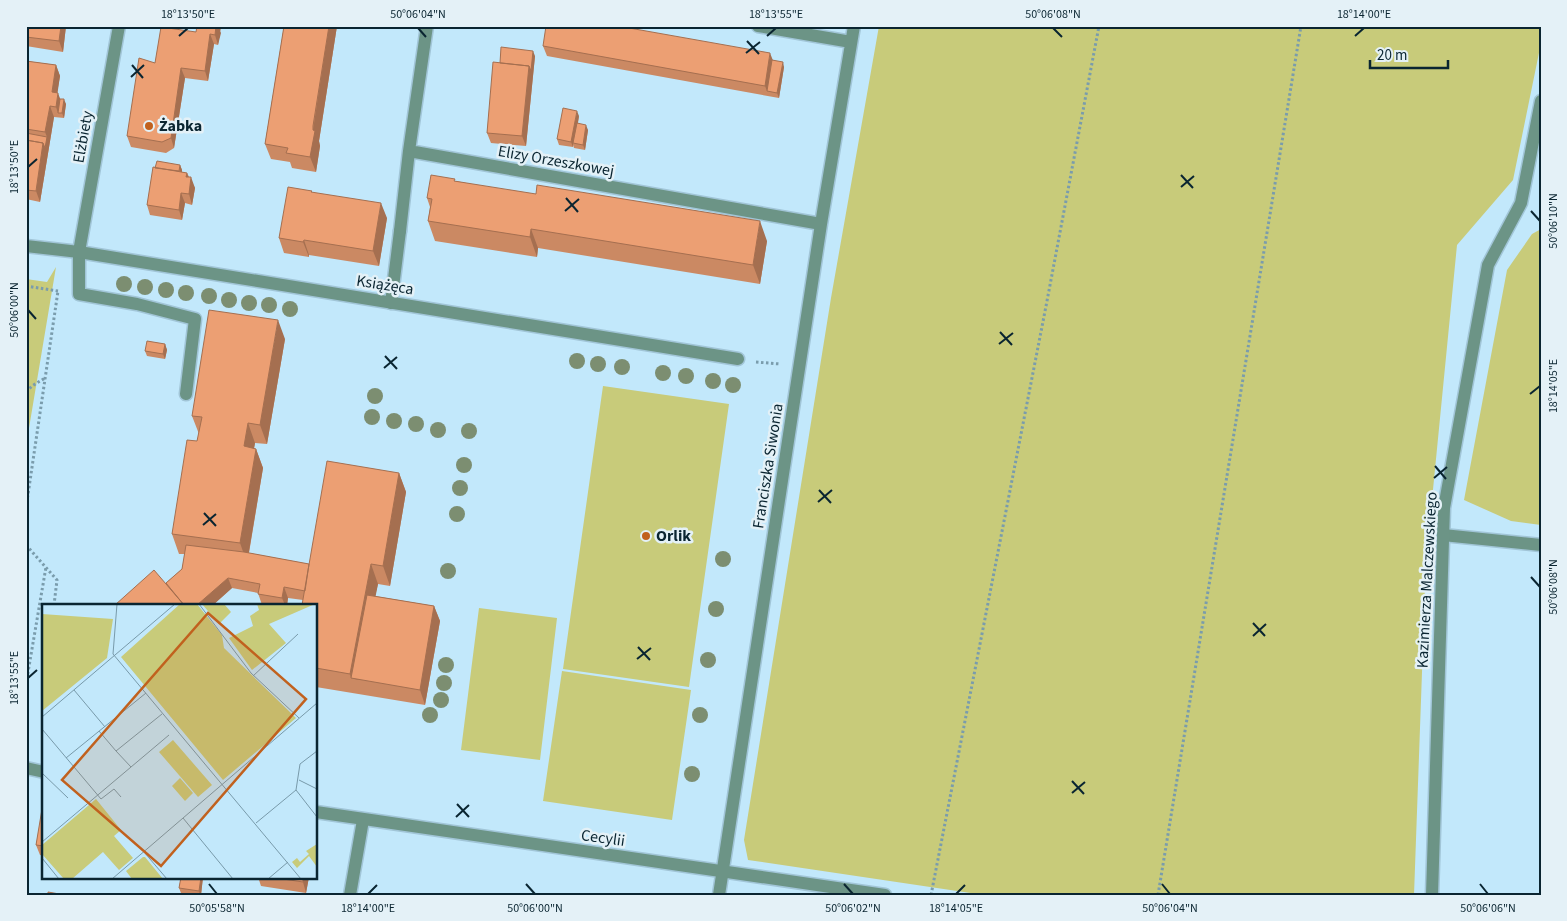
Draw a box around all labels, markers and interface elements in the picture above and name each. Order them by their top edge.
text: 18°13'50"E [161,6,215,23]
text: 50°06'04"N [390,6,446,23]
text: 18°13'55"E [749,6,803,23]
text: 50°06'08"N [1025,6,1081,23]
text: 18°14'00"E [1337,6,1391,23]
scale bar [1370,38,1447,70]
text: 20 m [1377,45,1407,66]
street label: Elżbiety [68,109,99,165]
place label: Żabka [159,115,202,137]
marker: Żabka [143,120,155,132]
text: 18°13'50"E [6,140,23,194]
street label: Elizy Orzeszkowej [496,140,616,182]
text: 50°06'10"N [1545,193,1562,249]
street label: Książęca [355,270,415,300]
text: 50°06'00"N [6,282,23,338]
text: 18°14'05"E [1545,359,1562,413]
street label: Franciszka Siwonia [747,402,789,530]
street label: Kazimierza Malczewskiego [1411,491,1443,669]
place label: Orlik [656,525,691,547]
marker: Orlik [640,530,652,542]
text: 50°06'08"N [1545,559,1562,615]
inset map [42,604,318,878]
text: 18°13'55"E [6,651,23,705]
street label: Cecylii [580,824,626,852]
text: 50°05'58"N [189,900,245,917]
text: 18°14'00"E [341,900,395,917]
text: 50°06'00"N [507,900,563,917]
text: 50°06'02"N [825,900,881,917]
text: 18°14'05"E [929,900,983,917]
text: 50°06'04"N [1142,900,1198,917]
text: 50°06'06"N [1460,900,1516,917]

